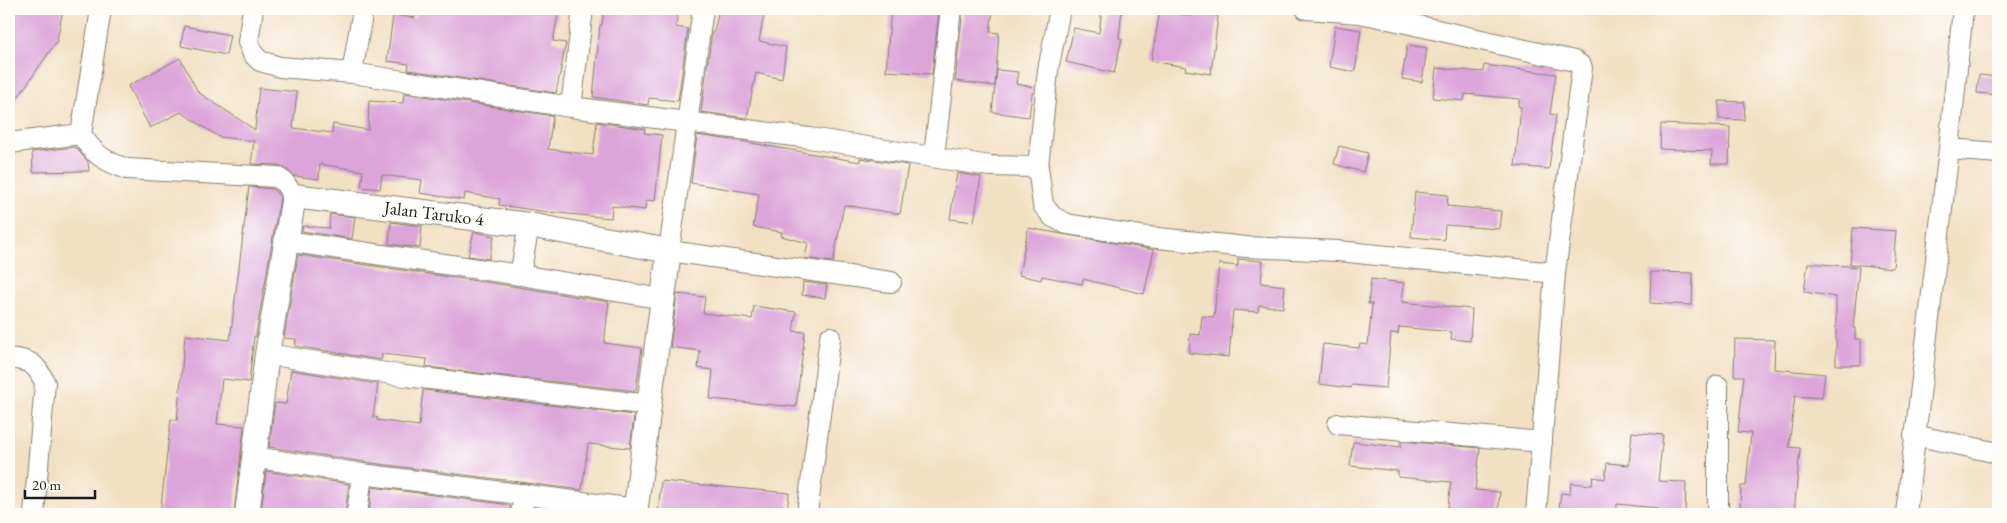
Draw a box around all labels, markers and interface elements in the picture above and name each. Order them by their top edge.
street label: Jalan Taruko 4 [381,195,486,231]
scale bar [25,468,95,500]
text: 20 m [32,475,61,494]

